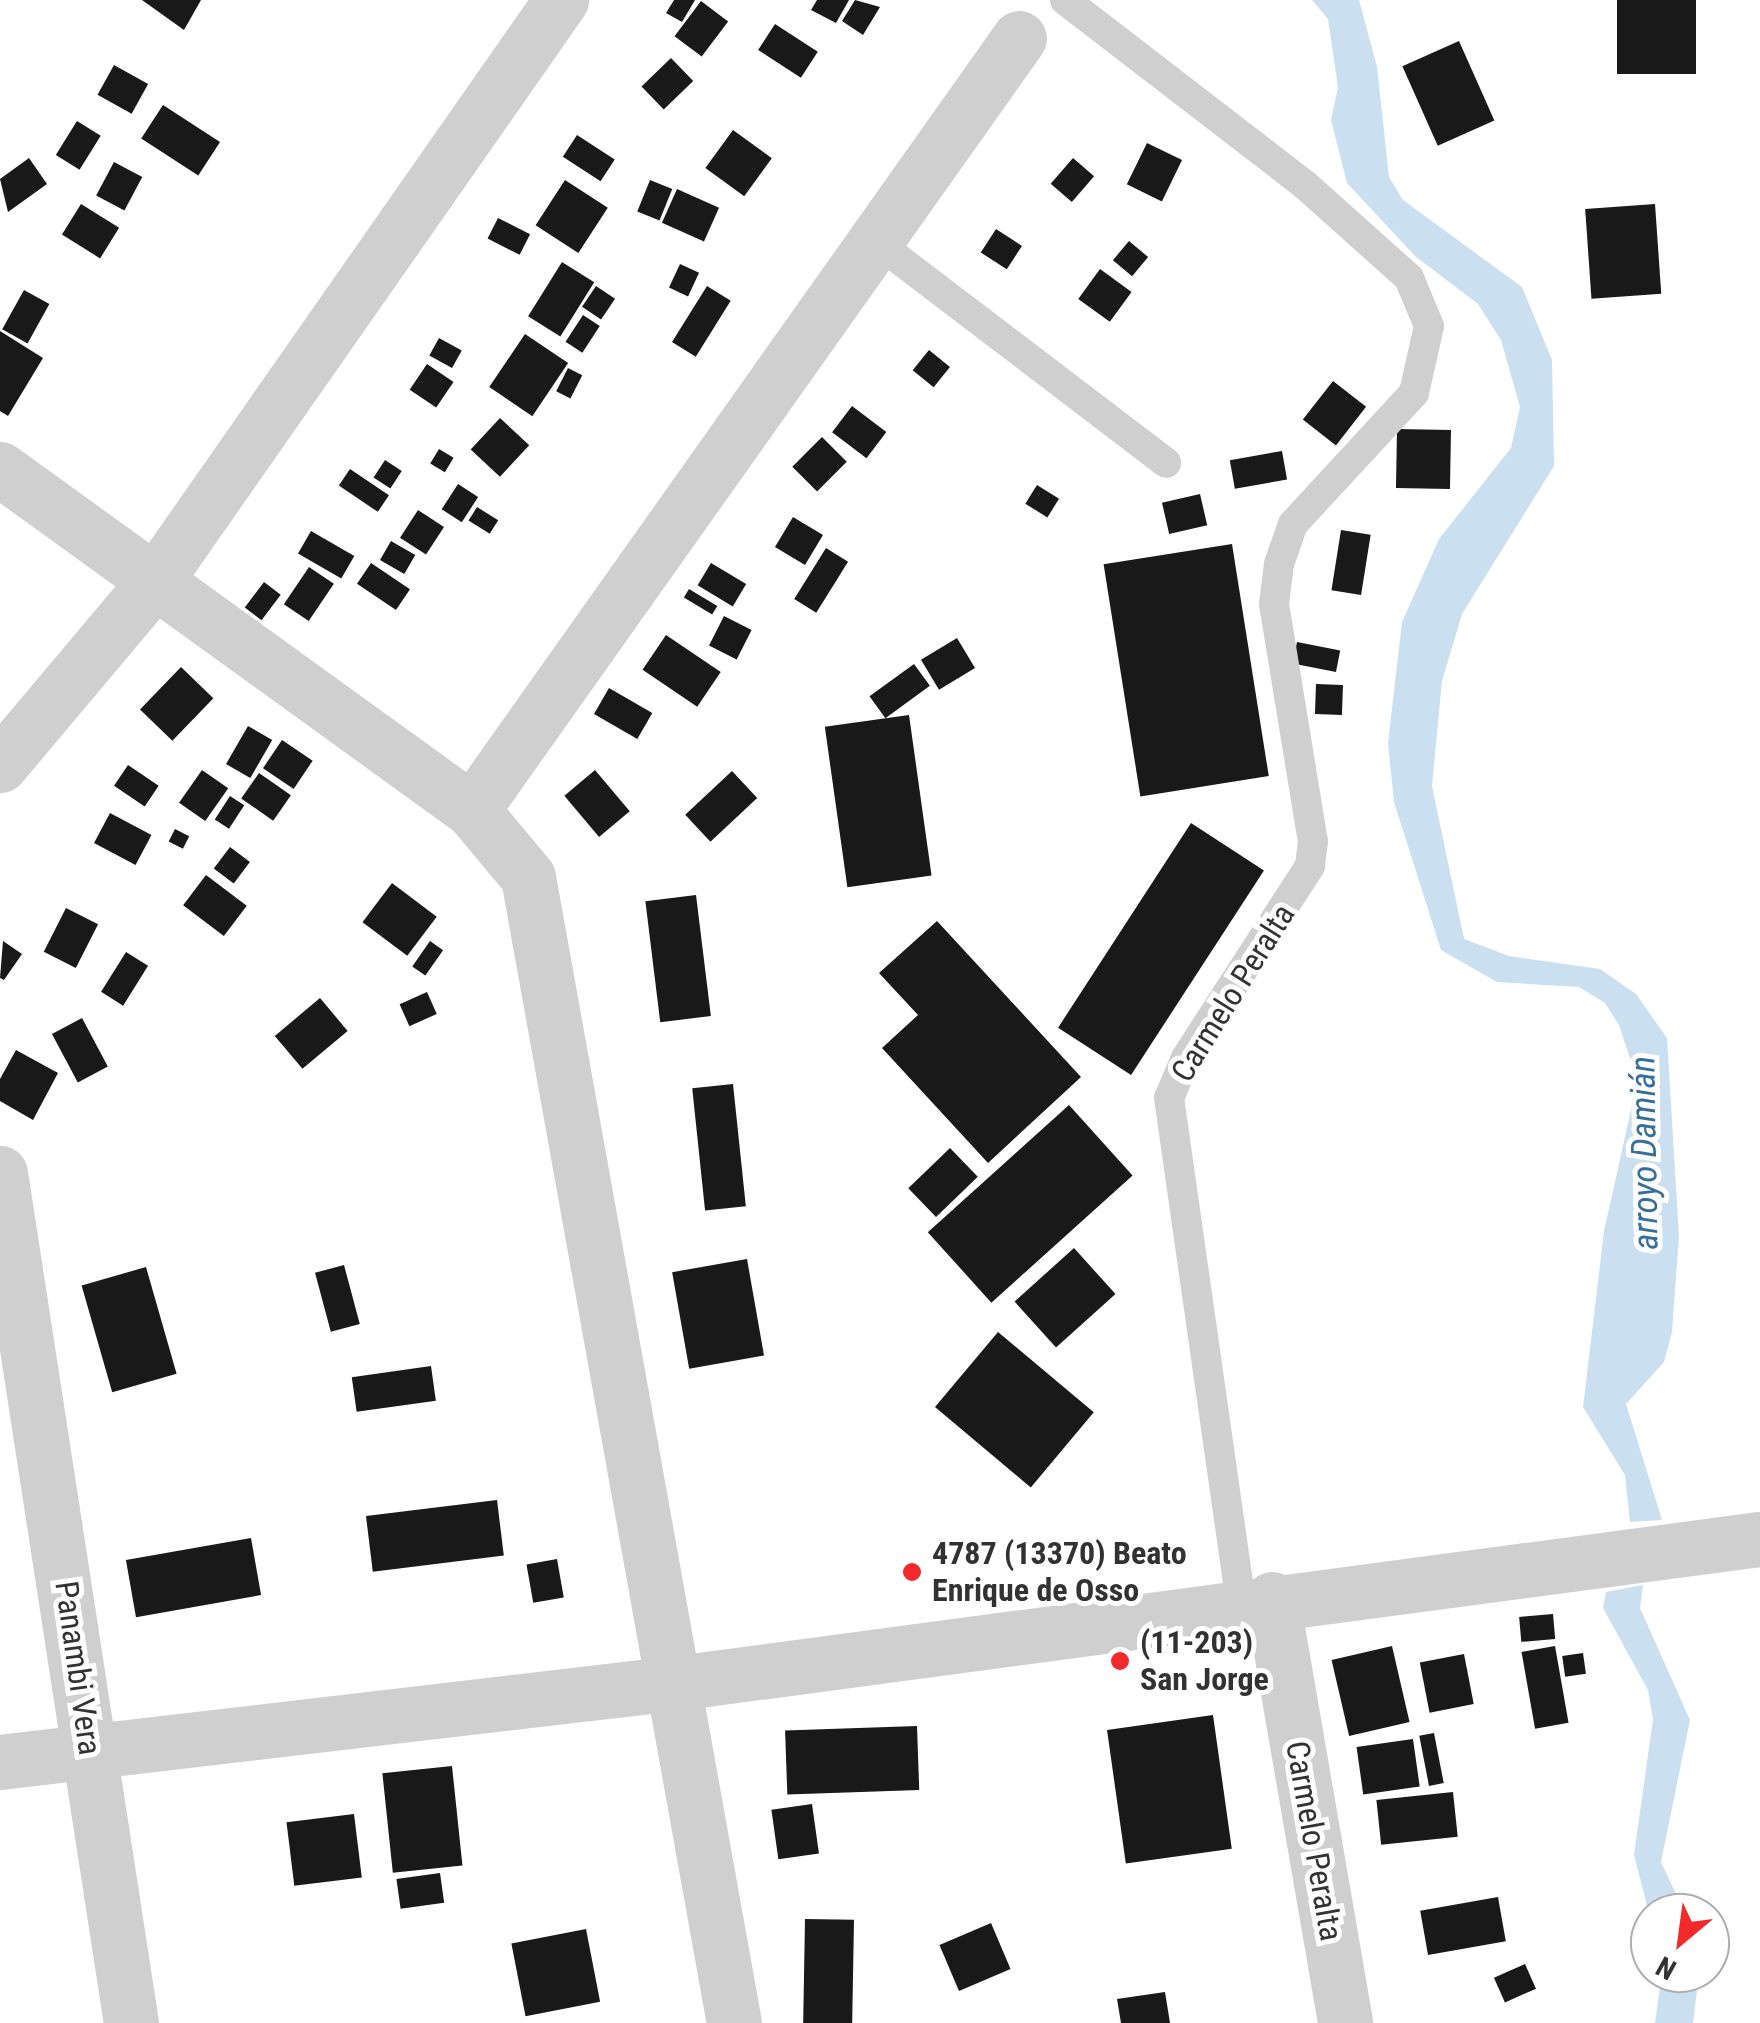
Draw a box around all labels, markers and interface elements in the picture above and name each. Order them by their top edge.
street label: Carmelo Peralta [1163,897,1303,1089]
water label: arroyo Damián [1622,1056,1668,1250]
place label: 4787 (13370) Beato Enrique de Osso [932,1535,1187,1610]
marker: 4787 (13370) Beato Enrique de Osso [901,1561,923,1583]
street label: Panambi Vera [47,1579,109,1757]
place label: (11-203) San Jorge [1140,1624,1269,1699]
marker: (11-203) San Jorge [1109,1650,1131,1672]
street label: Carmelo Peralta [1278,1738,1350,1944]
north arrow [1630,1893,1730,1993]
text: N [1651,1949,1682,1987]

